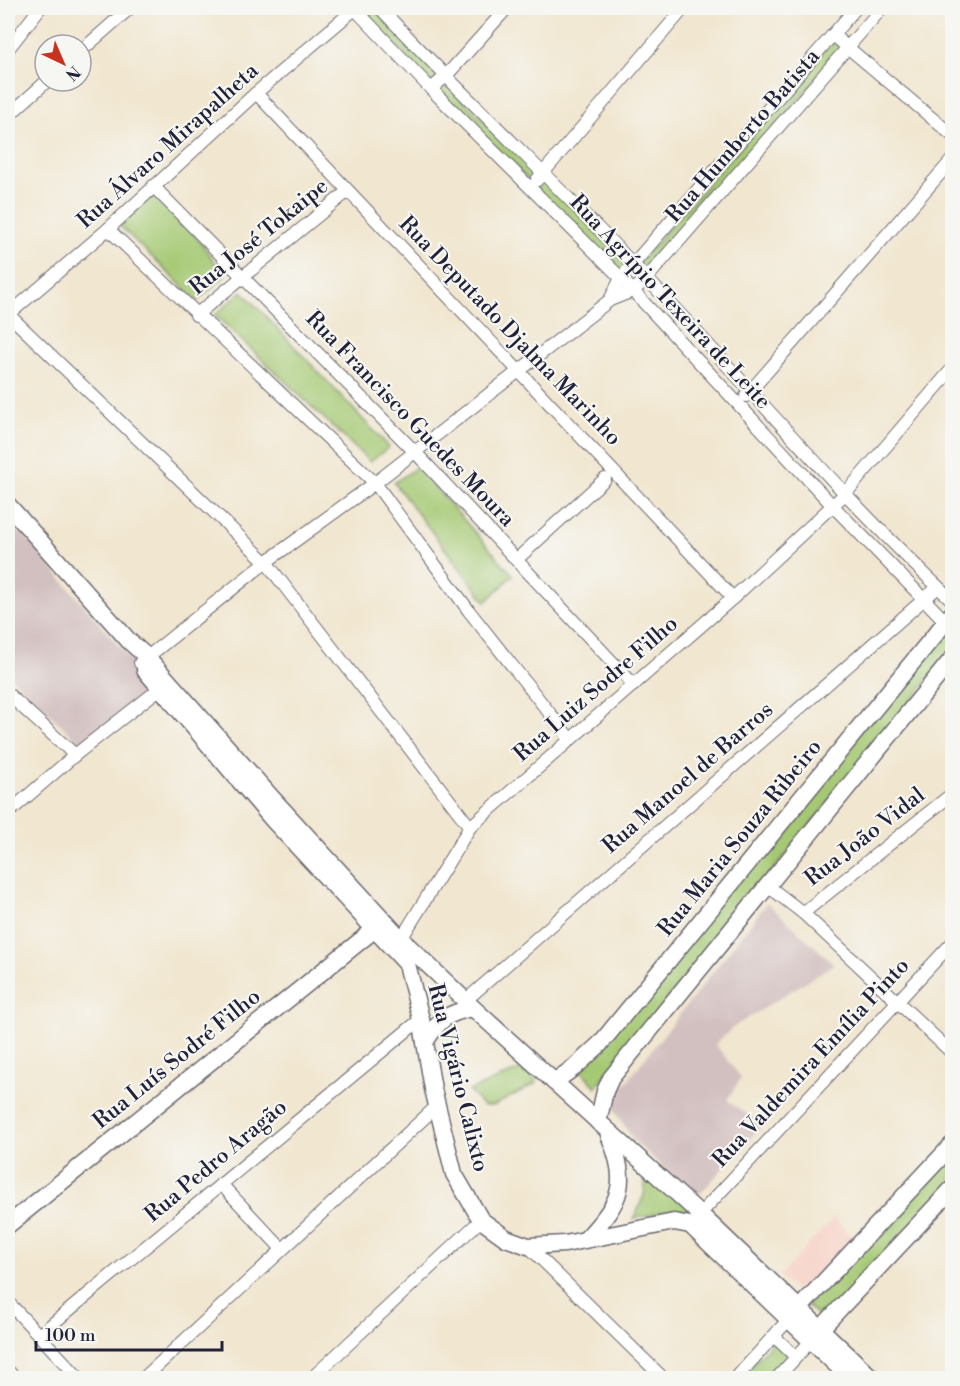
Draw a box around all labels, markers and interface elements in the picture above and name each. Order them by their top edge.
north arrow [33,33,93,93]
street label: Rua Humberto Batista [660,43,827,229]
street label: Rua Álvaro Mirapalheta [71,56,265,234]
text: N [61,61,84,85]
street label: Rua José Tokaipe [184,173,334,301]
street label: Rua Agrípio Texeira de Leite [564,189,776,415]
street label: Rua Deputado Djalma Marinho [393,211,627,451]
street label: Rua Francisco Guedes Moura [300,305,521,533]
street label: Rua Luiz Sodre Filho [508,610,684,768]
street label: Rua Manoel de Barros [597,696,779,860]
street label: Rua Maria Souza Ribeiro [652,734,828,942]
street label: Rua João Vidal [800,781,931,892]
street label: Rua Valdemira Emília Pinto [707,953,915,1173]
street label: Rua Vigário Calixto [422,981,494,1175]
street label: Rua Luís Sodré Filho [88,983,266,1135]
street label: Rua Pedro Aragão [139,1094,293,1228]
scale bar [36,1314,222,1352]
text: 100 m [45,1324,96,1347]

